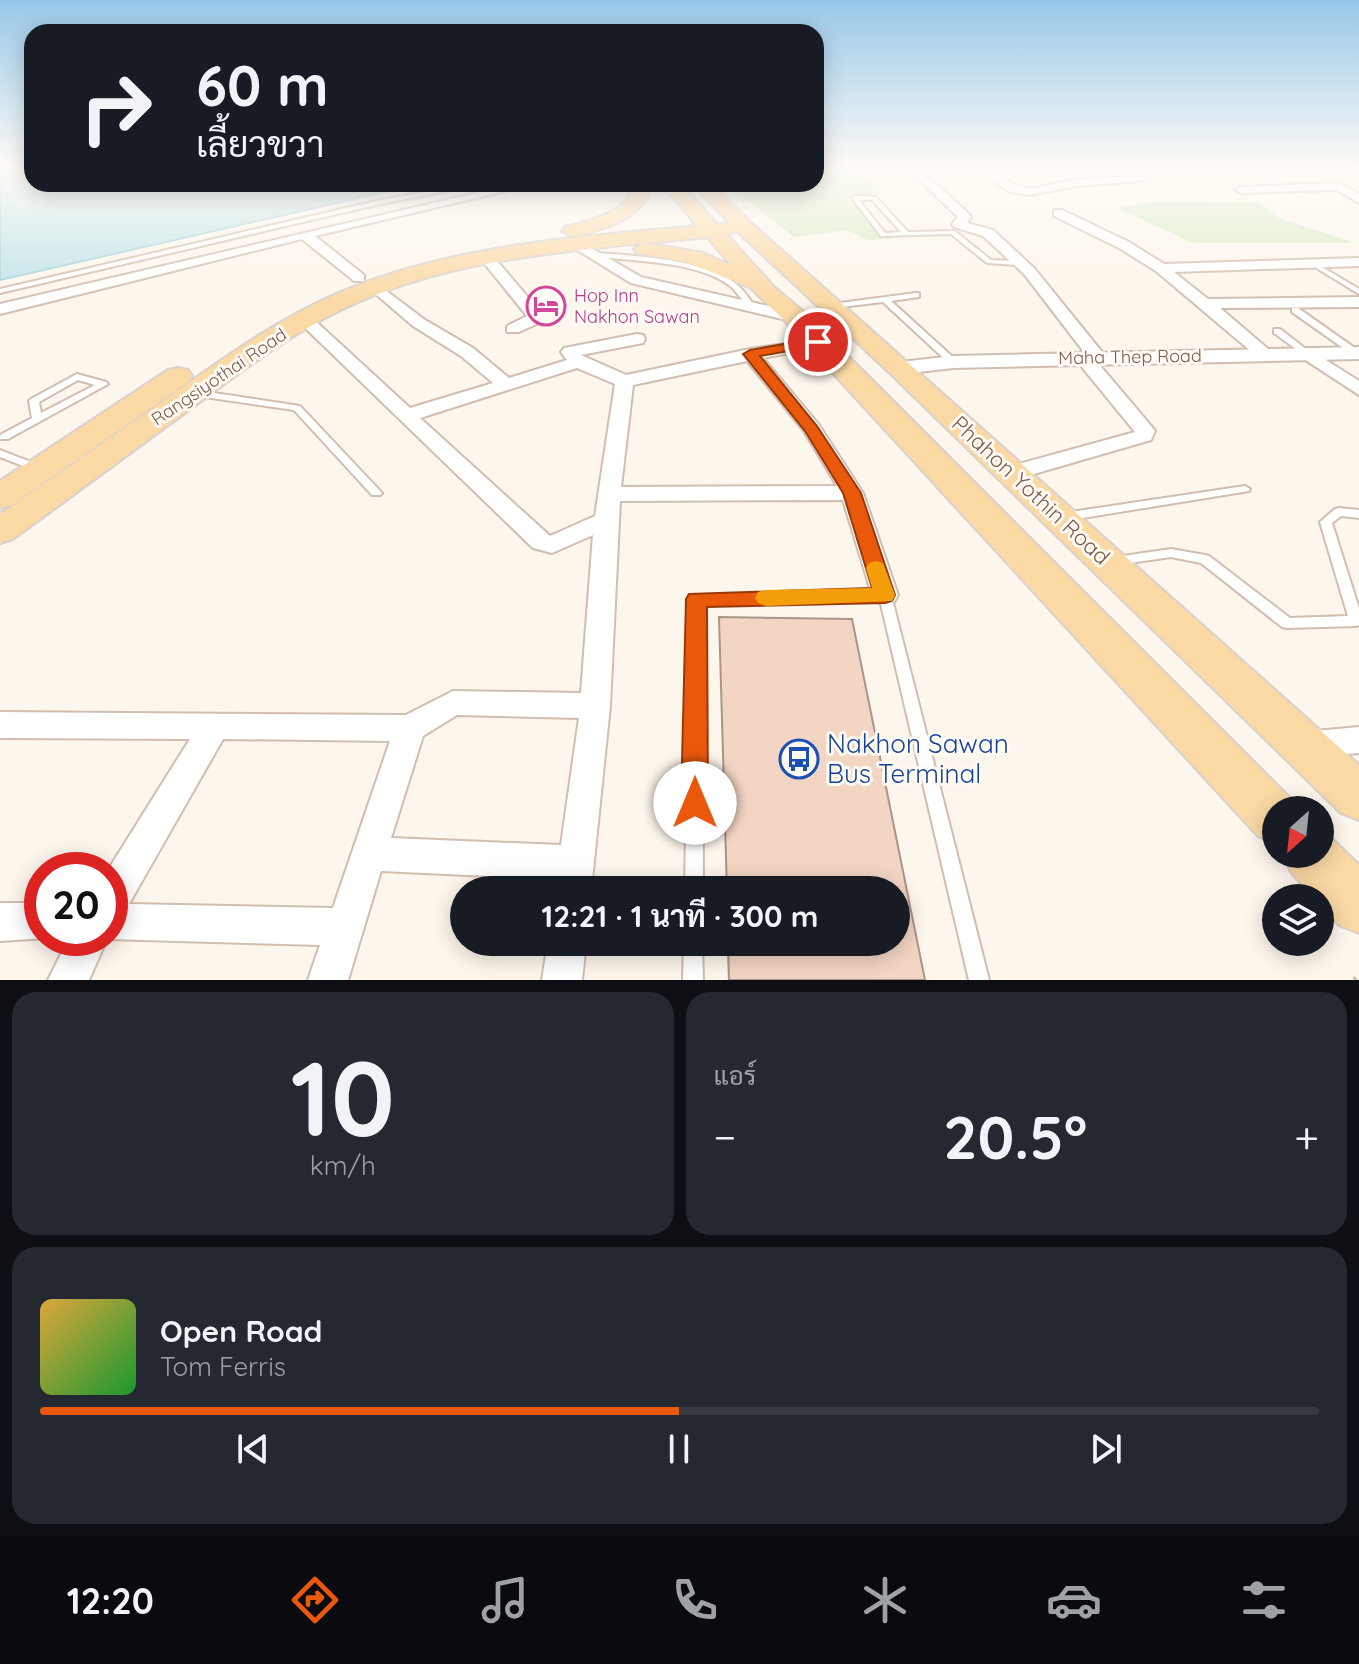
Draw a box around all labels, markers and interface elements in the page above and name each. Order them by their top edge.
text: 60 m [196,50,329,120]
icon: right [64,56,168,160]
text: เลี้ยวขวา [196,121,324,166]
place label: Hop Inn Nakhon Sawan [574,284,700,328]
hotel icon: Hop Inn Nakhon Sawan [525,285,567,327]
pin [784,308,852,376]
icon: arrive [796,320,840,364]
street label: Rangsiyothai Road [147,323,291,430]
street label: Maha Thep Road [1058,344,1202,369]
street label: Phahon Yothin Road [946,409,1116,571]
place label: Nakhon Sawan Bus Terminal [827,727,1009,790]
bus stop icon: Nakhon Sawan Bus Terminal [778,738,820,780]
position arrow [653,761,737,845]
north arrow [1262,796,1334,868]
map controls [1262,796,1334,956]
speed limit sign: 20 [24,852,128,956]
button: layers [1262,884,1334,956]
text: 12:21 · 1 นาที · 300 m [542,897,818,935]
text: 10 [291,1032,395,1162]
text: แอร์ [714,1059,756,1092]
text: 20.5° [943,1099,1087,1174]
text: − [714,1109,736,1164]
text: + [1294,1109,1319,1164]
text: km/h [310,1149,376,1182]
text: Open Road [160,1312,322,1350]
text: Tom Ferris [160,1350,286,1383]
icon: previous [231,1427,275,1471]
icon: pause [657,1427,701,1471]
icon: next [1084,1427,1128,1471]
icon: directions [287,1572,343,1628]
icon: music [477,1572,533,1628]
icon: phone [667,1572,723,1628]
icon: climate [857,1572,913,1628]
icon: car [1046,1572,1102,1628]
icon: filters [1236,1572,1292,1628]
text: 12:20 [67,1578,154,1623]

